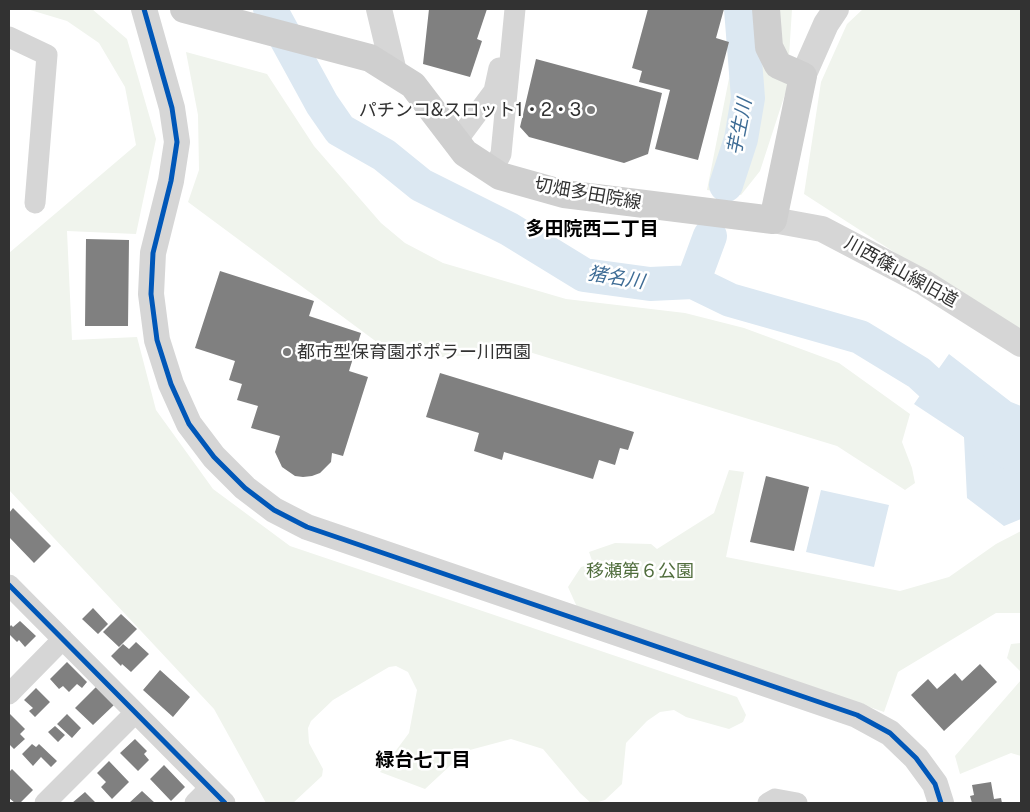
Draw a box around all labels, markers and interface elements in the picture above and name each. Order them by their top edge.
water label: 芋生川 [723,97,757,157]
place label: パチンコ&スロット1・2・3 [359,99,581,121]
marker: パチンコ&スロット1・2・3 [585,104,597,116]
street label: 切畑多田院線 [533,174,643,214]
district label: 多田院西二丁目 [526,218,658,240]
street label: 川西篠山線旧道 [841,232,961,312]
water label: 猪名川 [586,262,646,294]
place label: 都市型保育園ポポラー川西園 [297,341,531,363]
marker: 都市型保育園ポポラー川西園 [281,346,293,358]
park label: 移瀬第６公園 [586,560,694,582]
district label: 緑台七丁目 [376,749,470,771]

